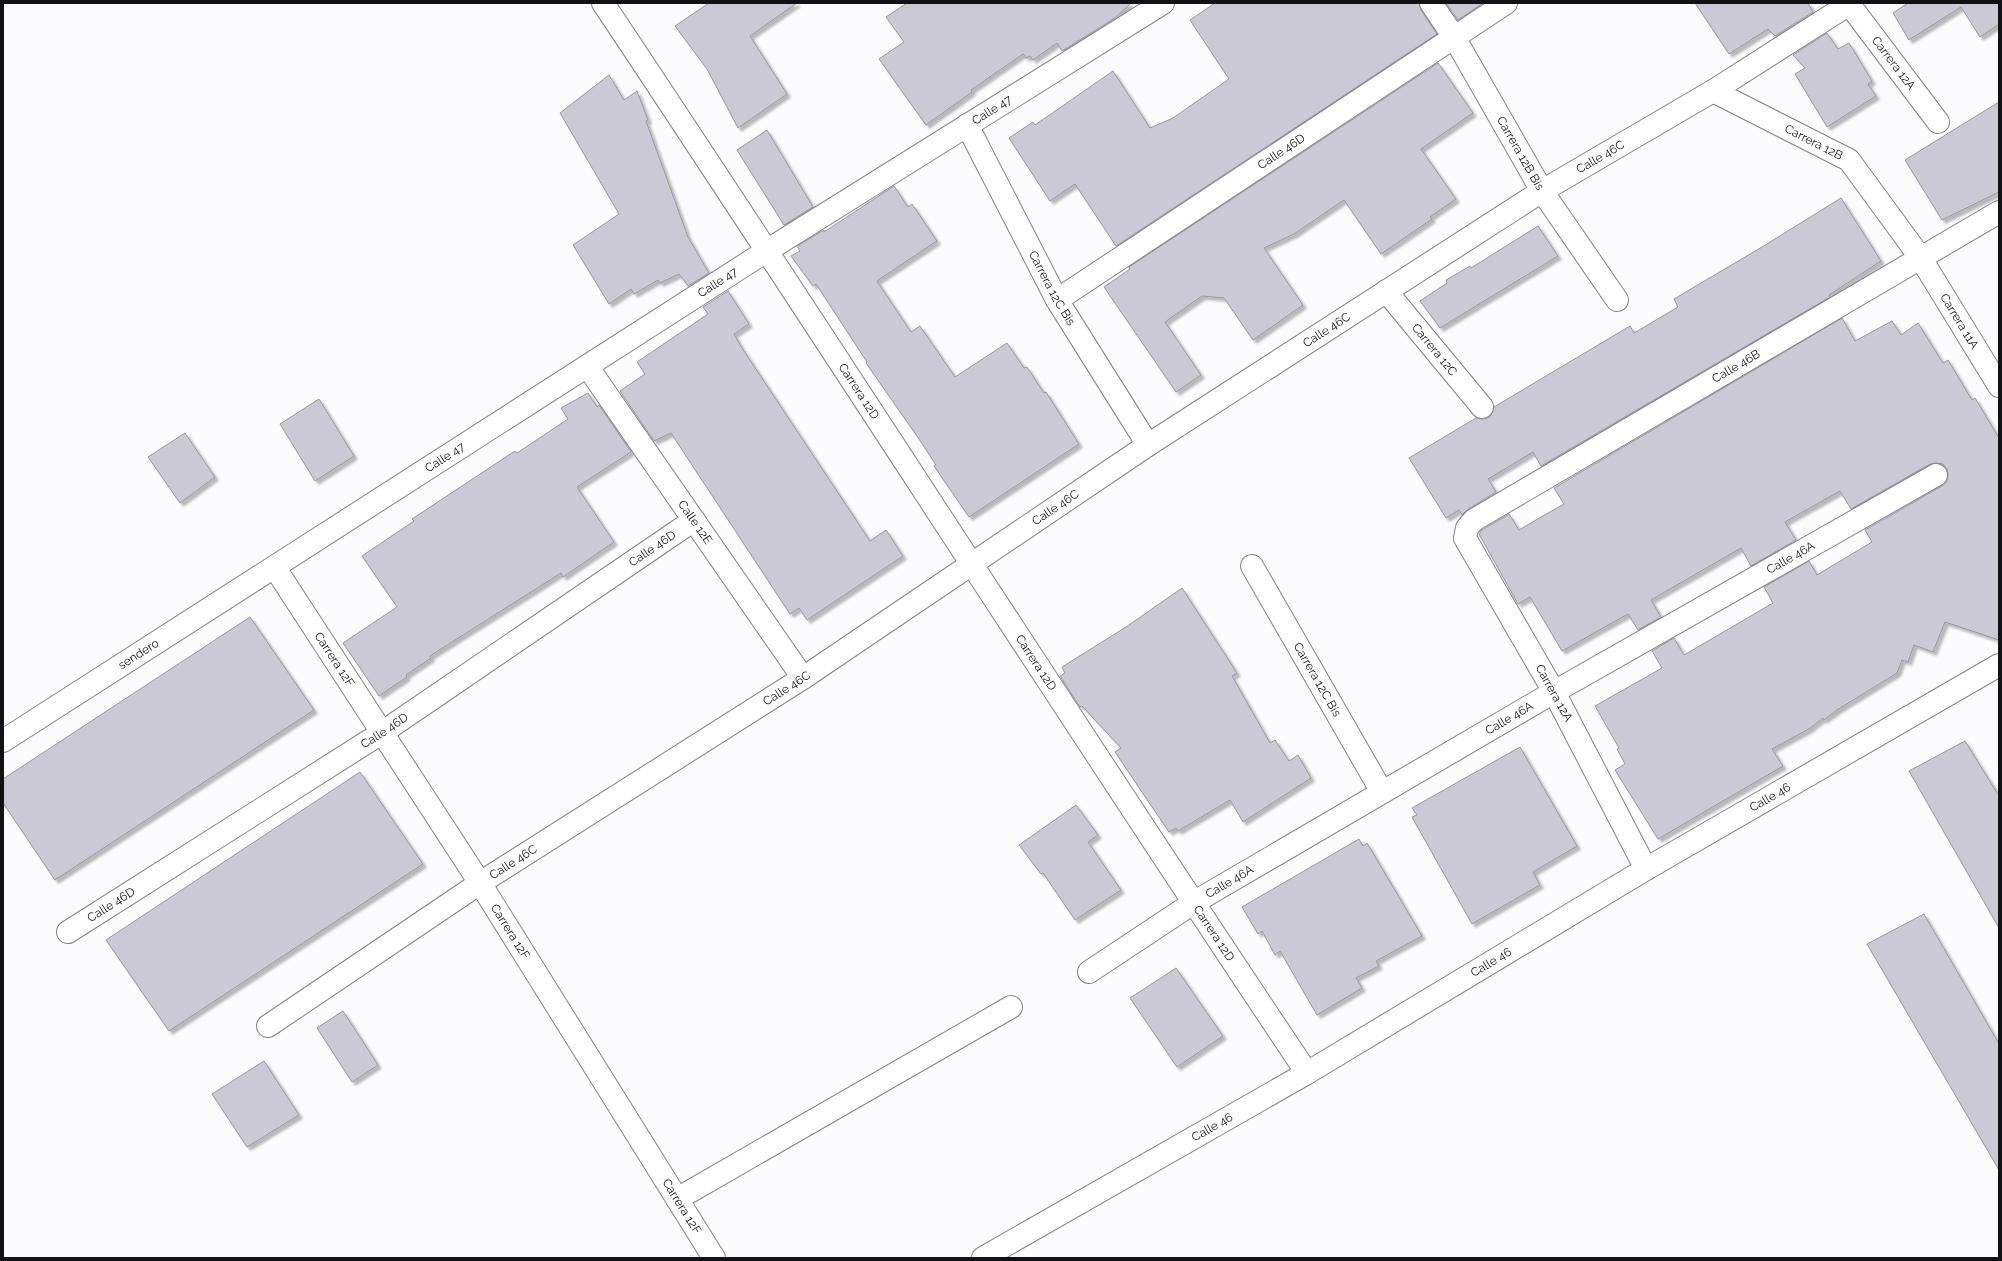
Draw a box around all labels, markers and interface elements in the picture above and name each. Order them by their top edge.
street label: Carrera 12A [1869,34,1918,93]
street label: Calle 47 [969,92,1015,128]
street label: Carrera 12B Bis [1494,114,1547,193]
street label: Carrera 12B [1782,122,1845,163]
street label: Calle 46D [1255,131,1308,172]
street label: Calle 46C [1574,137,1627,176]
street label: Carrera 12C Bis [1026,249,1078,328]
street label: Calle 47 [695,264,740,300]
street label: Carrera 11A [1937,291,1982,351]
street label: Calle 46C [1300,310,1353,350]
street label: Carrera 12C [1409,321,1460,378]
street label: Calle 46B [1710,347,1763,386]
street label: Carrera 12D [836,361,882,422]
street label: Calle 47 [422,439,468,475]
street label: Calle 46C [1029,487,1082,528]
street label: Calle 12E [675,498,715,547]
street label: Calle 46D [626,527,679,569]
street label: Calle 46A [1764,538,1817,577]
street label: Carrera 12F [312,629,357,689]
street label: Carrera 12D [1013,632,1060,693]
street label: sendero [116,636,161,672]
street label: Carrera 12C Bis [1291,640,1344,719]
street label: Carrera 12A [1533,662,1575,724]
street label: Calle 46C [760,668,813,709]
street label: Calle 46A [1483,699,1536,738]
street label: Calle 46D [358,710,411,751]
street label: Calle 46 [1747,780,1793,815]
street label: Calle 46C [487,842,539,882]
street label: Calle 46A [1203,862,1256,901]
street label: Calle 46D [85,884,138,925]
street label: Carrera 12F [488,901,533,962]
street label: Carrera 12D [1190,903,1238,964]
street label: Calle 46 [1468,945,1514,980]
street label: Calle 46 [1189,1110,1235,1144]
street label: Carrera 12F [659,1176,704,1237]

